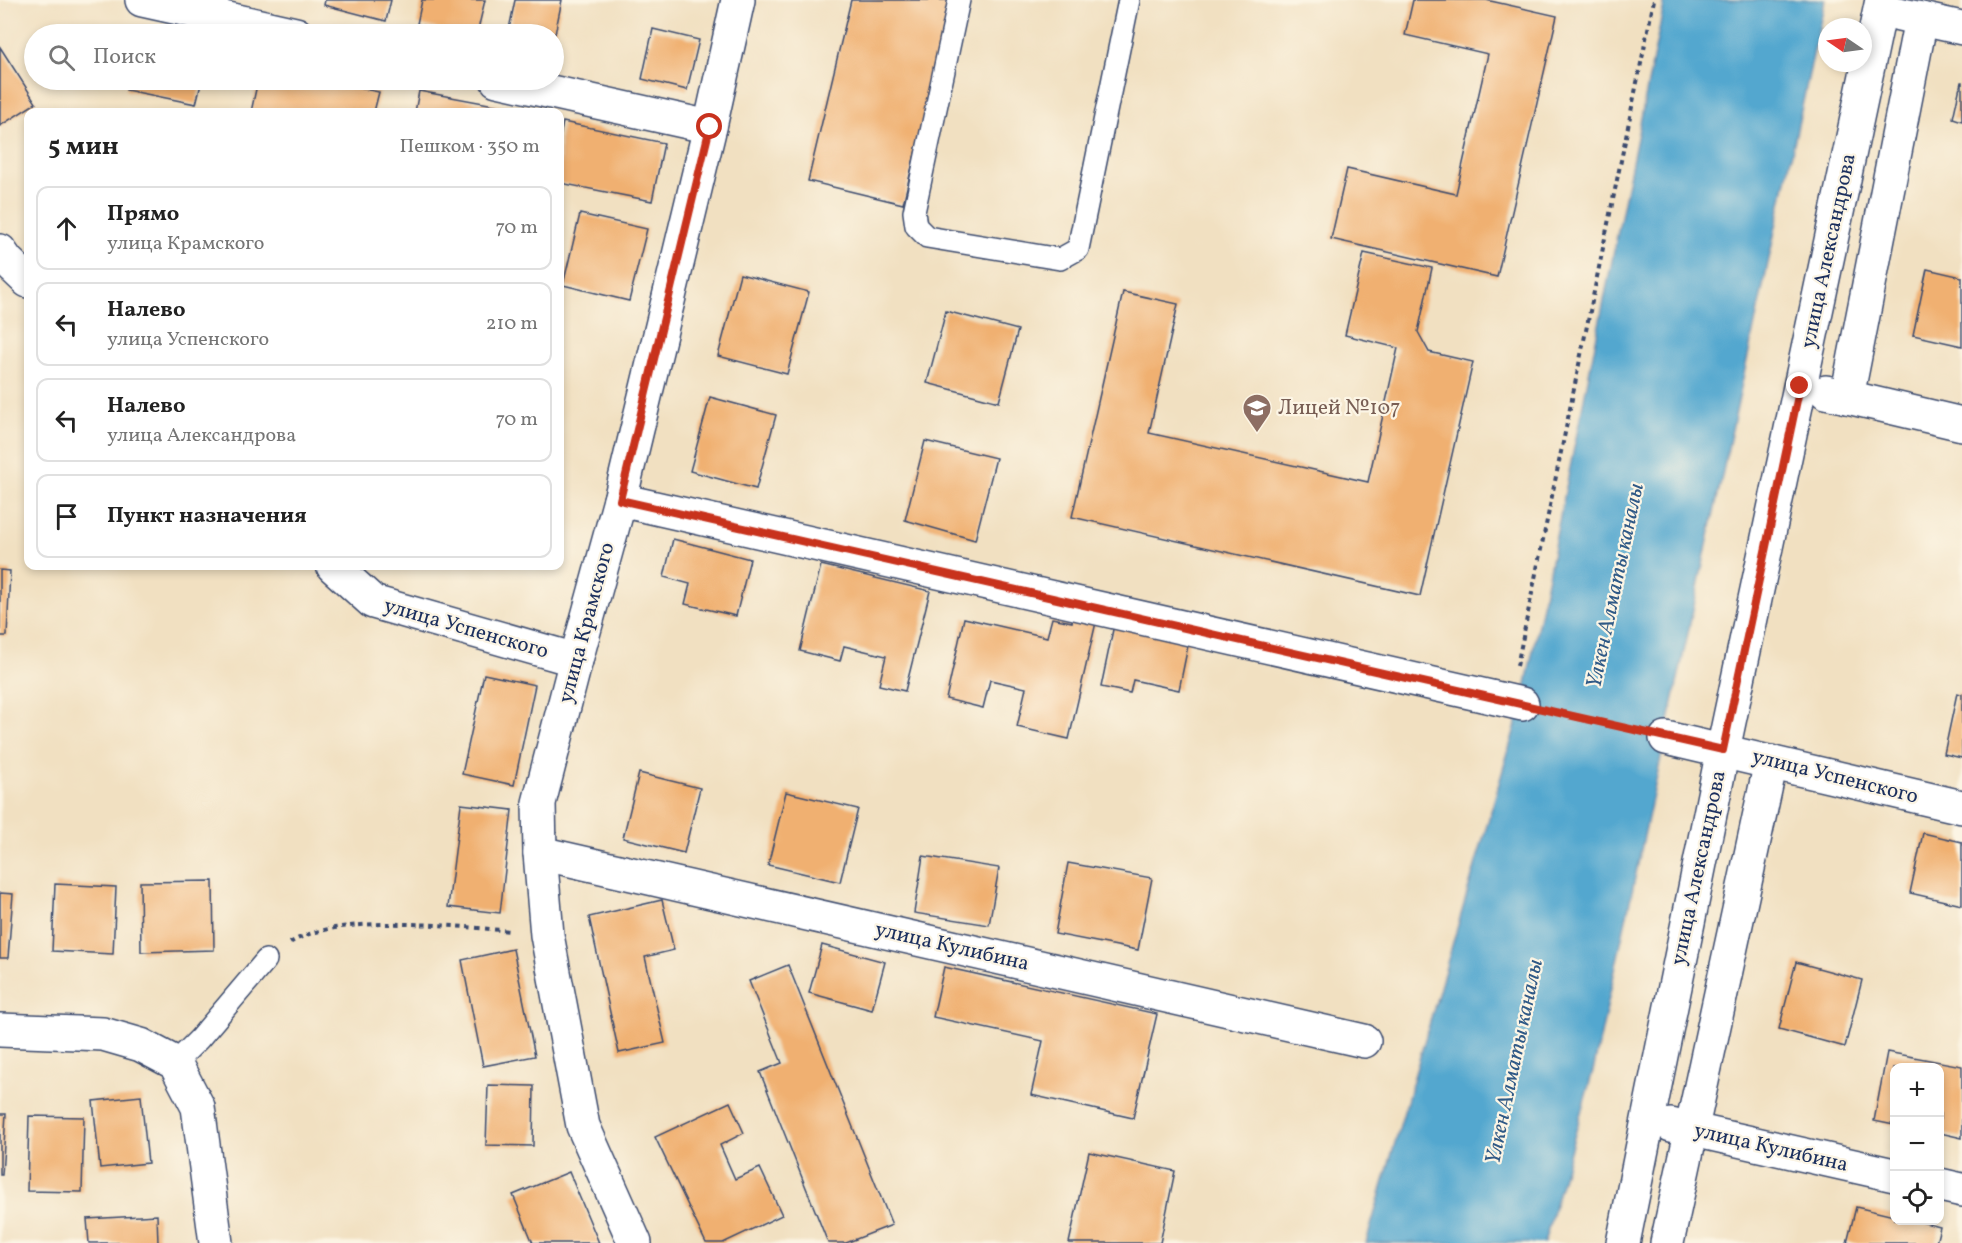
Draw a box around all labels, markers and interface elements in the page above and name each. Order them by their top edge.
north arrow [1818,18,1872,72]
search box [24,24,564,90]
icon: search [45,41,78,74]
text: Поиск [93,42,156,73]
route start [696,113,722,139]
text: 5 мин [48,129,119,165]
text: Пешком · 350 m [400,133,540,161]
street label: улица Александрова [1794,151,1864,351]
text: Прямо [107,199,179,230]
icon: ahead [50,212,83,245]
text: 70 m [495,214,538,242]
text: улица Крамского [107,230,264,258]
text: Налево [107,295,186,326]
icon: left [50,308,83,341]
text: 210 m [486,310,538,338]
text: улица Успенского [107,326,269,354]
route end [1786,372,1812,398]
text: Налево [107,391,186,422]
school or university icon: Лицей №107 [1241,392,1273,434]
place label: Лицей №107 [1278,394,1400,423]
icon: left [50,404,83,437]
text: 70 m [495,406,538,434]
text: улица Александрова [107,422,296,450]
water label: Үлкен Алматы каналы [1579,481,1653,691]
icon: arrive [50,500,83,533]
text: Пункт назначения [107,501,307,532]
street label: улица Крамского [552,539,622,707]
street label: улица Успенского [380,592,552,666]
street label: улица Успенского [1749,742,1921,812]
street label: улица Александрова [1664,768,1734,968]
street label: улица Кулибина [872,915,1032,979]
water label: Үлкен Алматы каналы [1478,957,1552,1167]
map controls [1890,1063,1944,1225]
button: + [1890,1063,1944,1117]
street label: улица Кулибина [1691,1116,1851,1180]
button: − [1890,1117,1944,1171]
button: locate [1890,1171,1944,1225]

